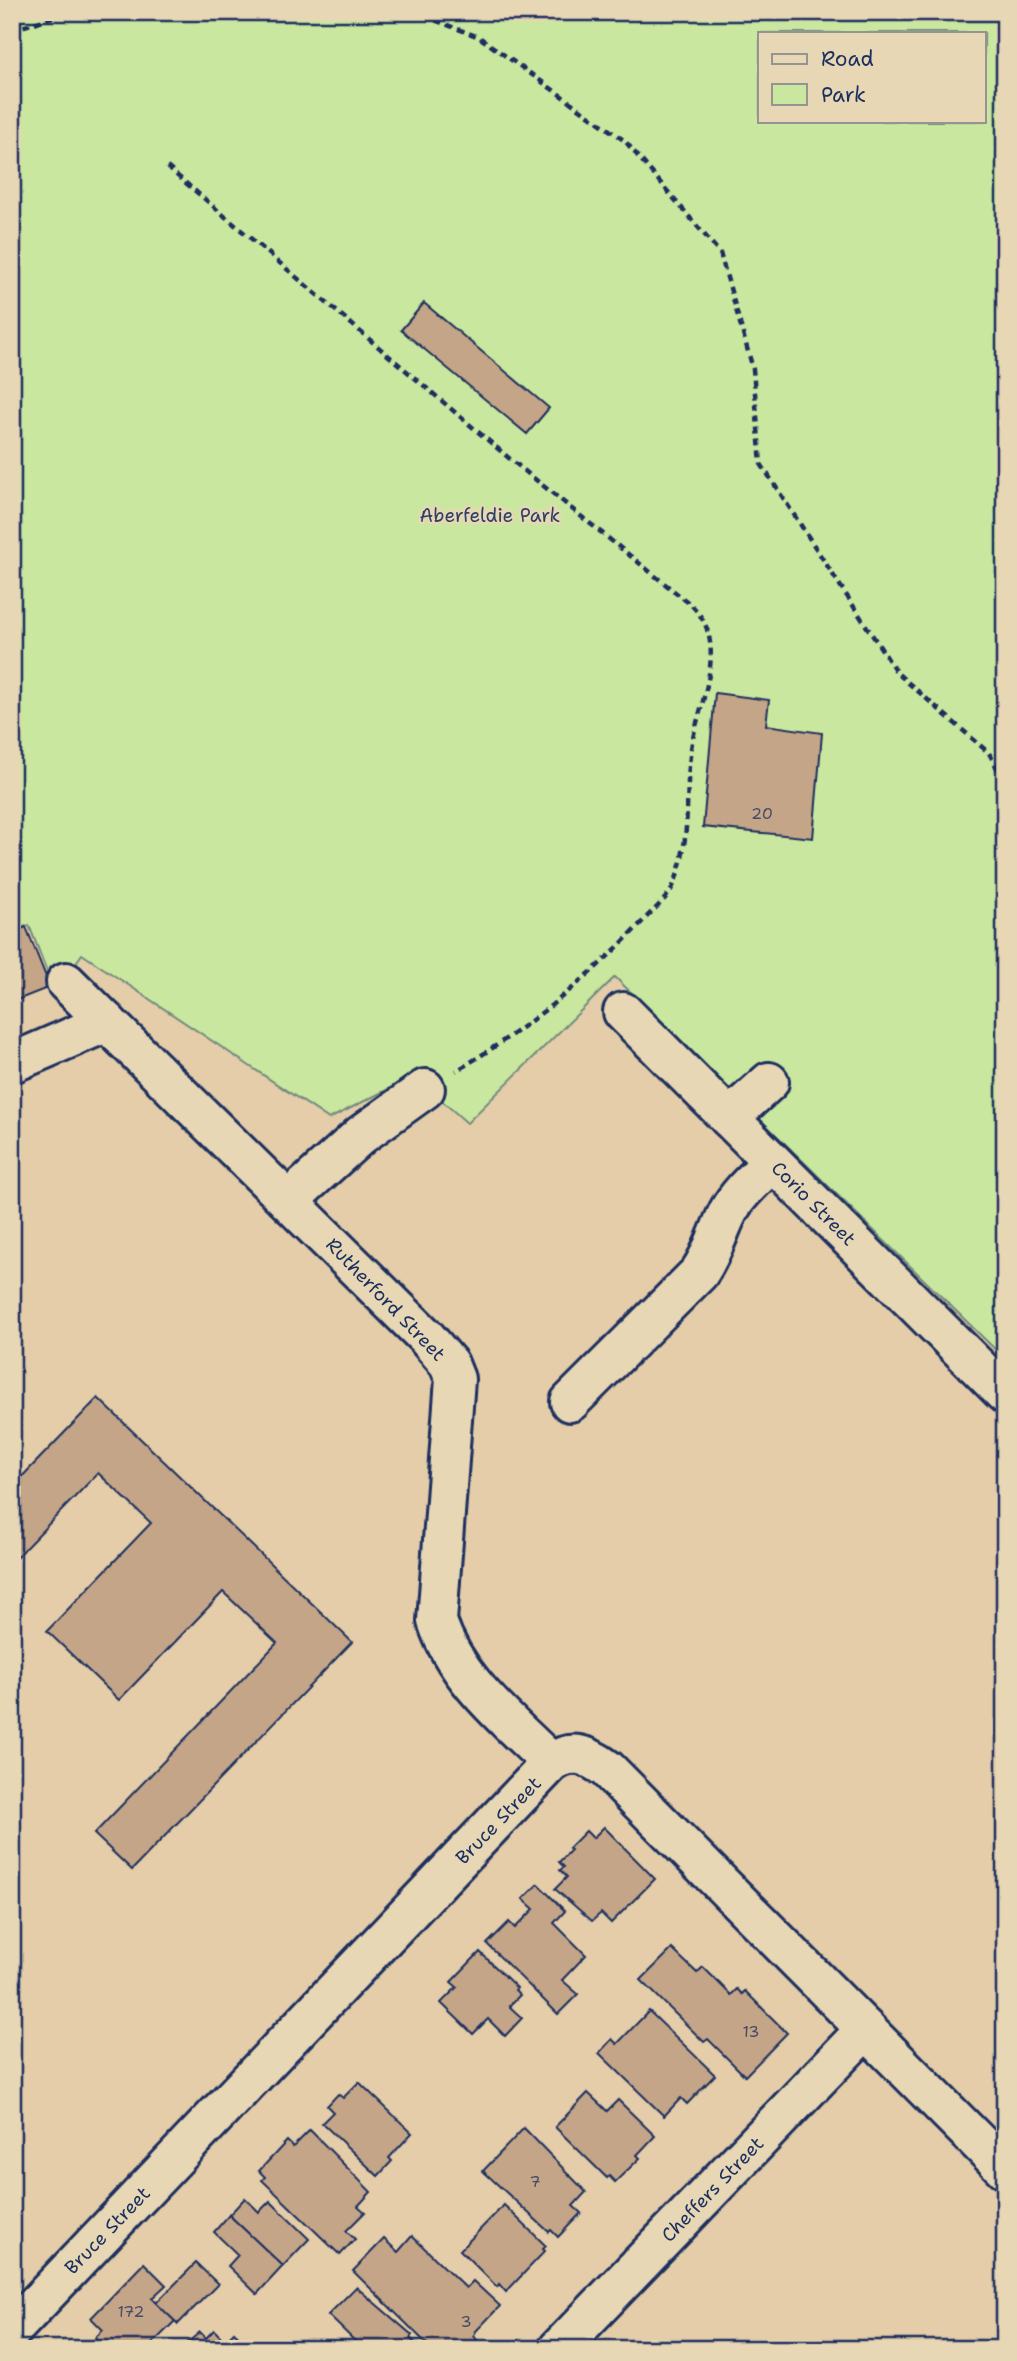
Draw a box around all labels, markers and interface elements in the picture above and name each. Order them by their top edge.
legend [758,32,986,122]
text: Road [821,45,874,73]
text: Park [821,81,866,109]
park label: Aberfeldie Park [419,503,561,528]
house number: 20 [751,803,773,824]
street label: Corio Street [766,1156,861,1251]
street label: Rutherford Street [320,1232,451,1366]
street label: Bruce Street [450,1771,547,1870]
house number: 13 [742,2021,760,2042]
street label: Cheffers Street [656,2131,769,2247]
house number: 7 [529,2171,541,2192]
street label: Bruce Street [59,2181,156,2280]
house number: 172 [118,2301,144,2322]
house number: 3 [460,2311,472,2332]

